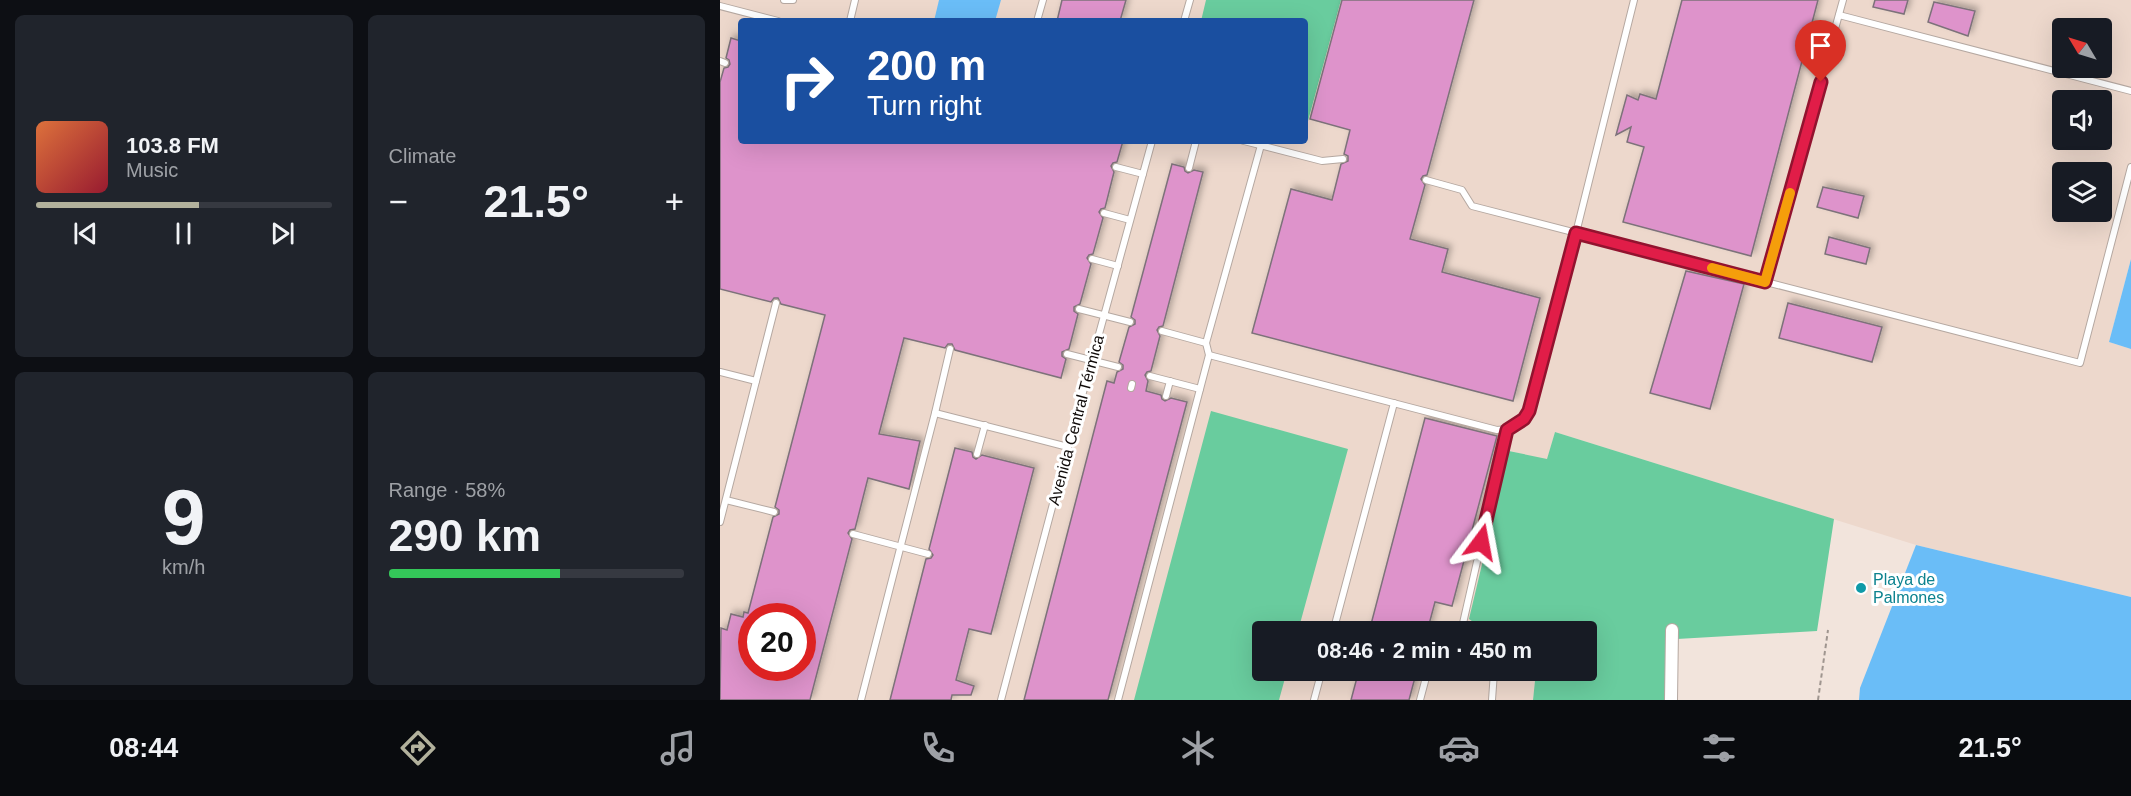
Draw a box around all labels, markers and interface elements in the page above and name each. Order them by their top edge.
north arrow [2052,18,2112,78]
map controls [2052,18,2112,222]
pin [1795,20,1846,82]
icon: arrive [1804,29,1837,62]
icon: right [768,42,846,120]
text: 200 m [867,42,986,89]
button: sound [2052,90,2112,150]
text: Turn right [867,91,982,121]
text: 103.8 FM [126,133,219,158]
text: Climate [389,145,456,167]
text: Music [126,159,178,181]
button: layers [2052,162,2112,222]
text: 21.5° [483,176,589,227]
text: − [389,183,408,220]
text: + [665,183,684,220]
icon: previous [69,217,102,250]
icon: pause [167,217,200,250]
icon: next [266,217,299,250]
street label: Avenida Central Térmica [1045,333,1107,507]
text: 9 [162,473,205,561]
text: Range · 58% [389,479,505,501]
text: 290 km [389,510,541,561]
position arrow [1449,510,1513,574]
text: km/h [162,556,205,578]
place label: Playa de Palmones [1873,571,1944,606]
marker: Playa de Palmones [1854,581,1868,595]
speed limit sign: 20 [738,603,816,681]
text: 08:46 · 2 min · 450 m [1317,638,1532,663]
icon: directions [397,727,439,769]
icon: music [657,727,699,769]
icon: phone [917,727,959,769]
icon: climate [1177,727,1219,769]
icon: car [1438,727,1480,769]
icon: filters [1698,727,1740,769]
text: 08:44 [109,733,178,763]
text: 21.5° [1958,733,2022,763]

